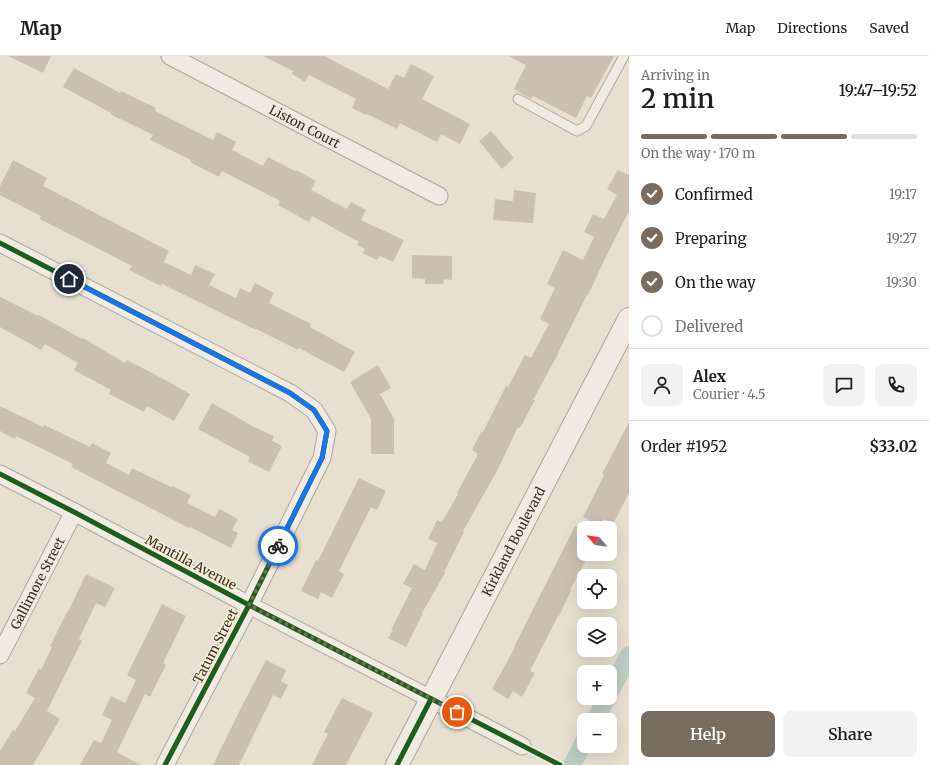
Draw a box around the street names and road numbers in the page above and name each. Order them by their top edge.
street label: Liston Court [266,101,343,152]
street label: Kirkland Boulevard [478,484,549,599]
street label: Mantilla Avenue [142,531,240,594]
street label: Gallimore Street [7,534,69,632]
street label: Tatum Street [189,606,242,687]

